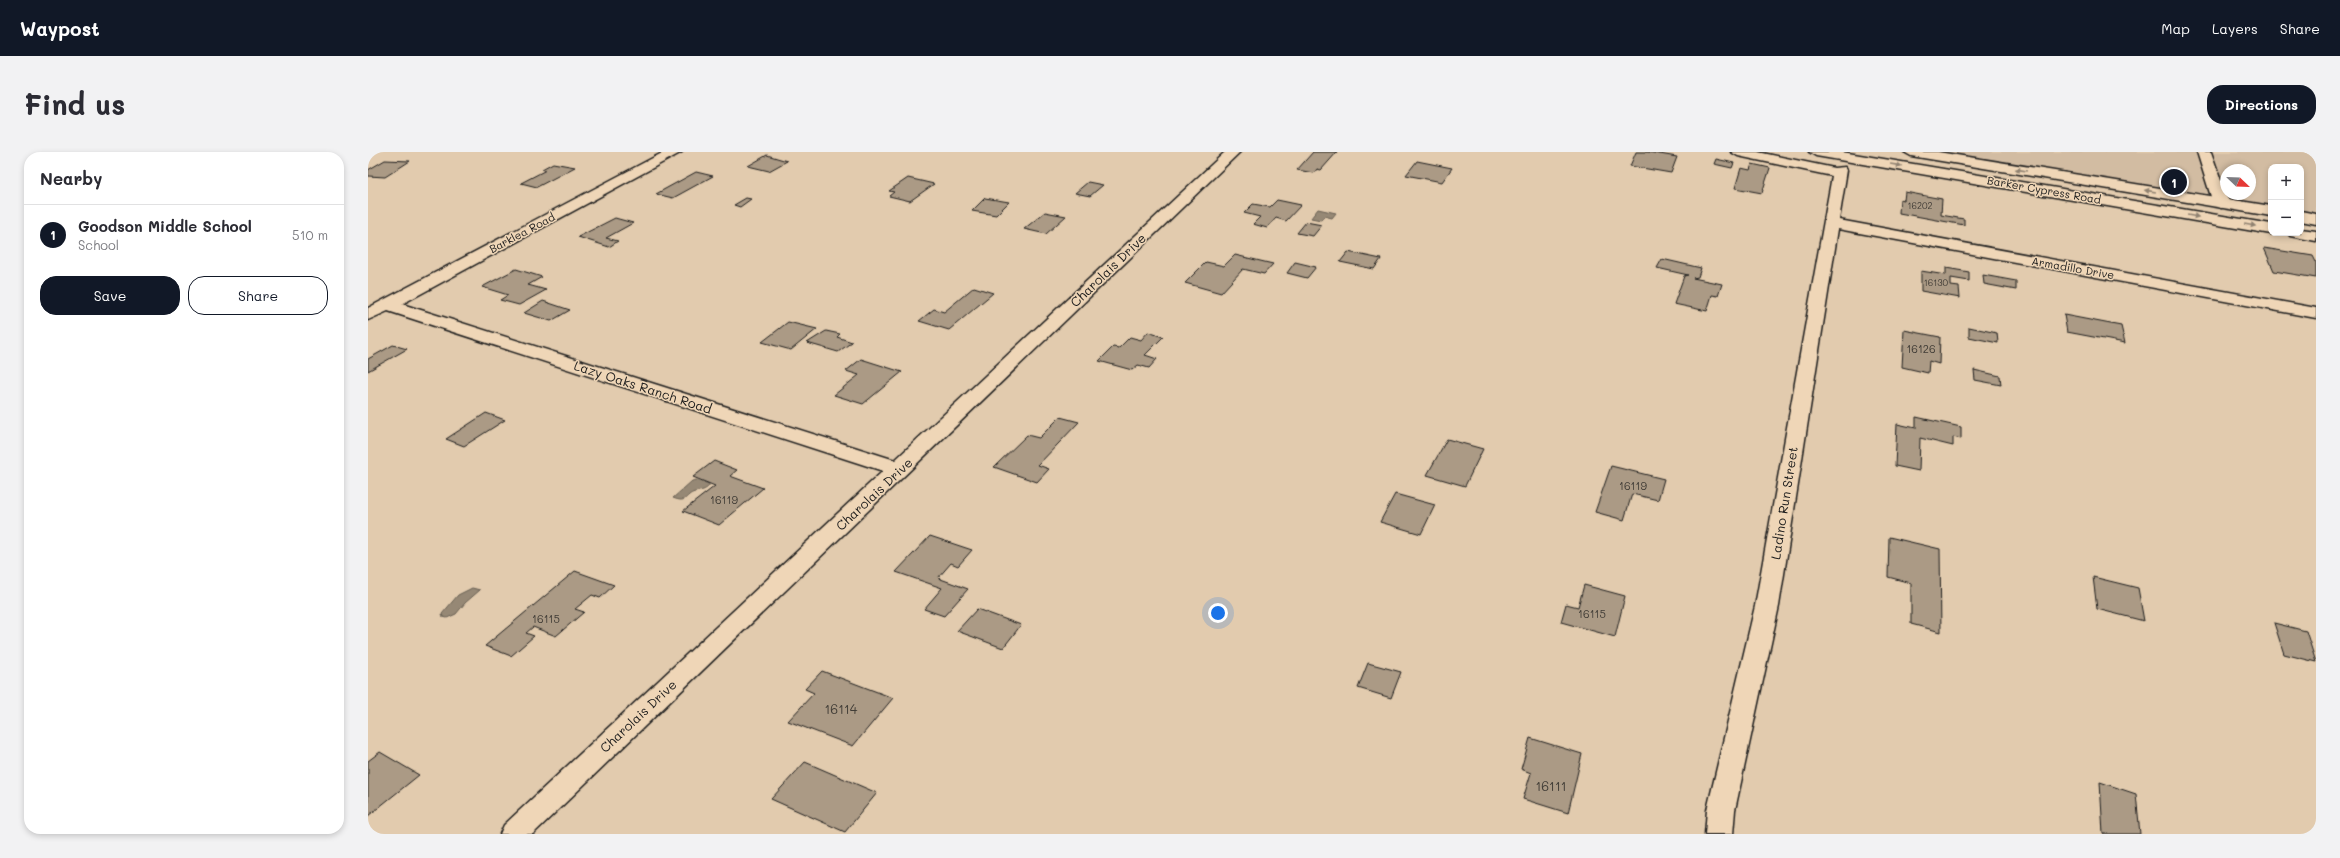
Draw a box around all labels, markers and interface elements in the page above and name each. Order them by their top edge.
text: Waypost [20,16,100,41]
text: Map [2161,19,2190,38]
text: Layers [2212,19,2258,38]
text: Share [2280,19,2320,38]
button: Directions [2207,85,2316,124]
text: Find us [24,86,125,122]
one-way arrow [1890,163,1903,169]
north arrow [2220,164,2256,200]
map controls [2268,164,2304,236]
button: + [2268,164,2304,200]
text: Nearby [40,167,102,189]
one-way arrow [2015,167,2027,173]
pin: 1 [2161,167,2187,197]
street label: Barker Cypress Road [1986,172,2102,207]
one-way arrow [2144,188,2156,194]
house number: 16202 [1907,200,1933,211]
button: − [2268,200,2304,236]
street label: Barklea Road [486,209,557,256]
one-way arrow [2187,213,2199,219]
text: Goodson Middle School [78,216,252,236]
one-way arrow [2244,222,2256,228]
text: 1 [50,226,56,243]
text: 510 m [292,226,328,243]
street label: Charolais Drive [1066,229,1149,310]
text: School [78,236,119,253]
street label: Armadillo Drive [2031,253,2116,282]
button: Save [40,276,180,315]
button: Share [188,276,328,315]
house number: 16130 [1924,277,1949,288]
house number: 16126 [1906,341,1936,356]
street label: Lazy Oaks Ranch Road [572,356,714,417]
street label: Ladino Run Street [1766,445,1801,561]
street label: Charolais Drive [832,454,916,534]
house number: 16119 [1619,478,1647,493]
house number: 16119 [710,492,738,507]
your location [1208,603,1228,623]
house number: 16115 [1578,606,1606,621]
house number: 16115 [532,611,560,626]
street label: Charolais Drive [596,676,680,756]
house number: 16114 [825,700,858,717]
house number: 16111 [1535,777,1567,794]

